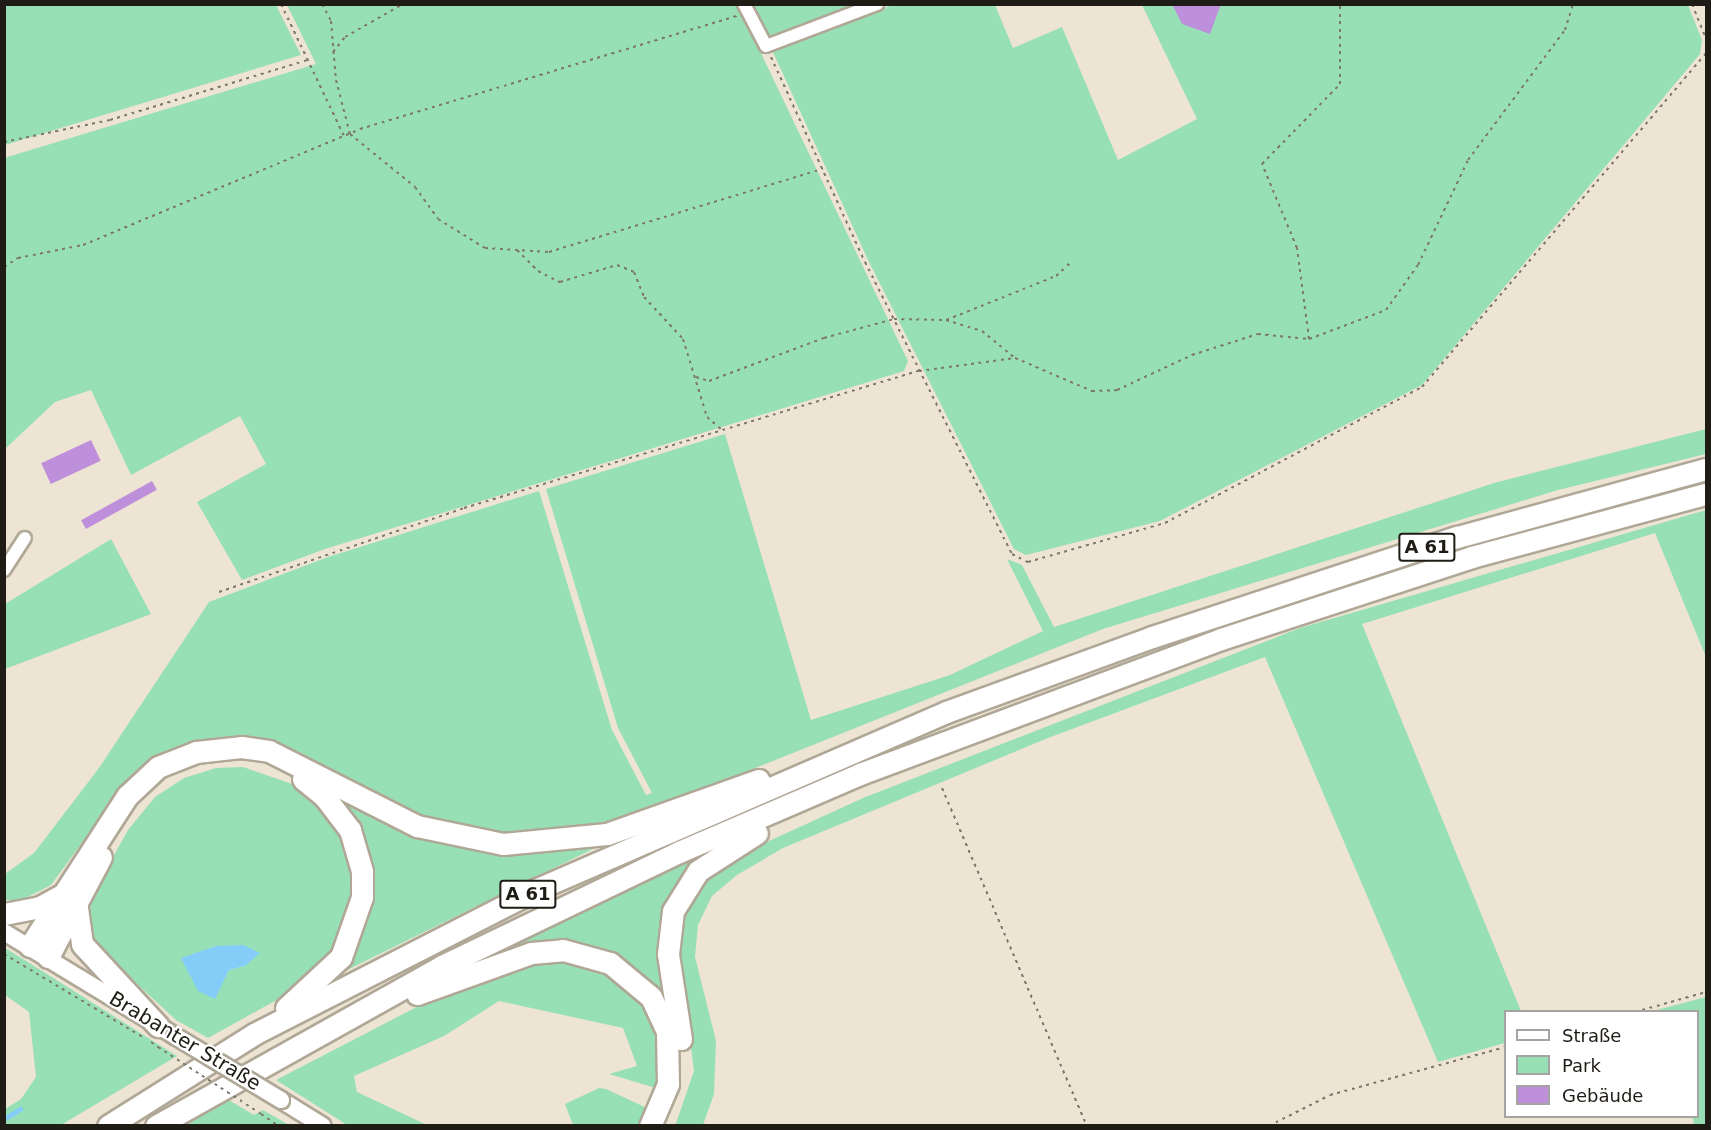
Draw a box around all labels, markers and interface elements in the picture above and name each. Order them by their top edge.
road number: A 61 [1397,532,1457,562]
road number: A 61 [498,879,558,909]
street label: Brabanter Straße [105,986,265,1096]
legend [1504,1010,1699,1118]
text: Straße [1562,1025,1621,1046]
text: Park [1562,1055,1601,1076]
text: Gebäude [1562,1085,1643,1106]

